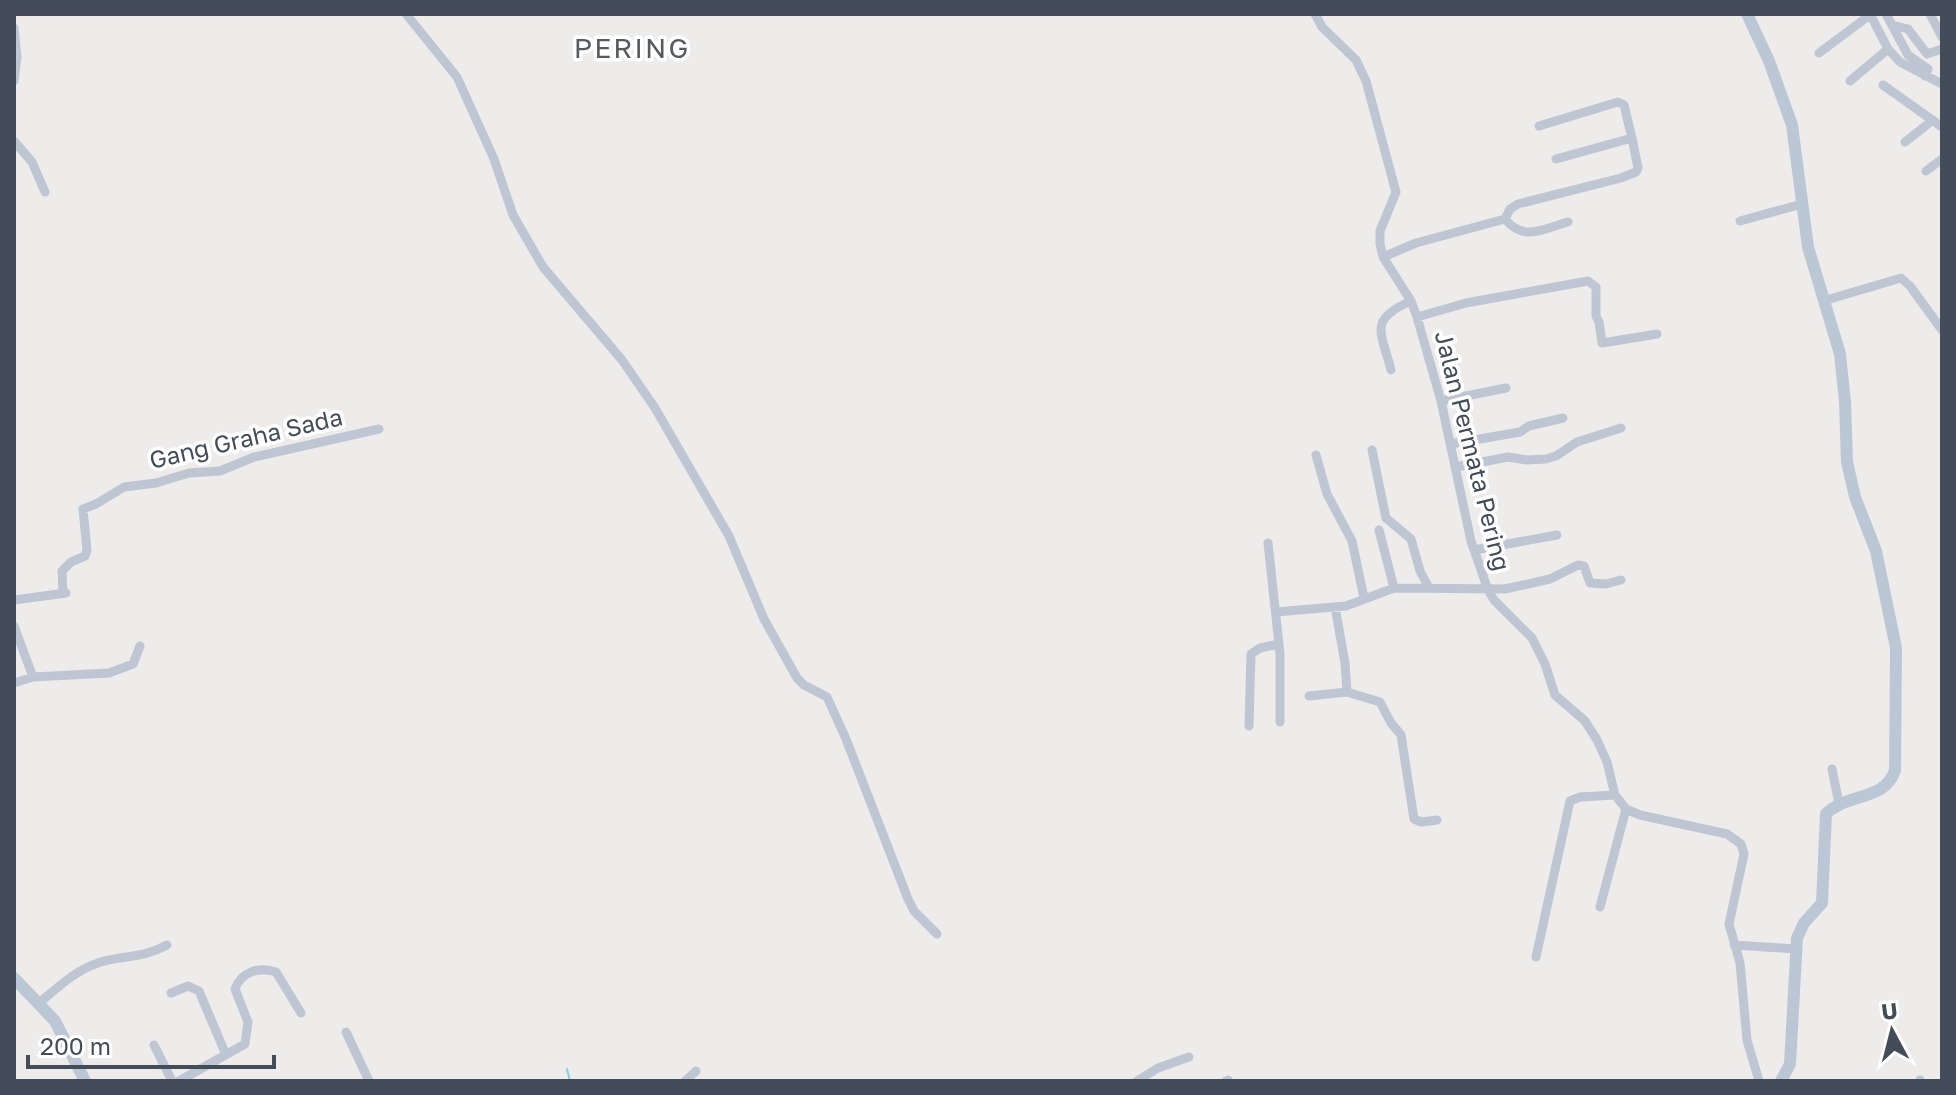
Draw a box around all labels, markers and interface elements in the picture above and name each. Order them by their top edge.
district label: PERING [574,31,690,64]
street label: Jalan Permata Pering [1430,328,1517,574]
street label: Gang Graha Sada [146,401,345,474]
north arrow [1852,991,1932,1071]
text: U [1880,996,1899,1025]
scale bar [28,1019,274,1069]
text: 200 m [40,1031,111,1060]

